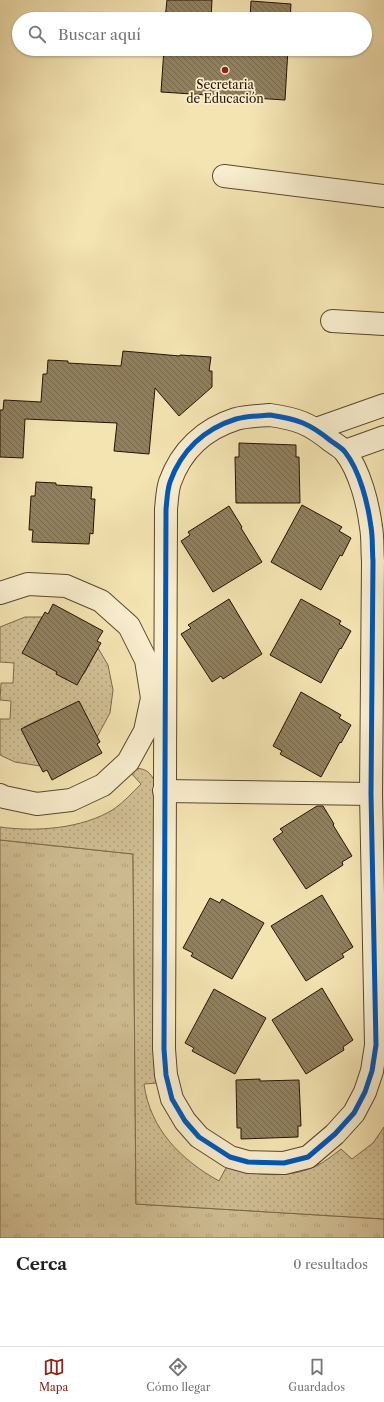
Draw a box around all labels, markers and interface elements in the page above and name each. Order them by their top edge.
search box [12,12,372,56]
icon: search [26,23,48,45]
text: Buscar aquí [58,25,141,44]
marker: Secretaria de Educación [220,65,230,75]
place label: Secretaria de Educación [186,77,264,106]
text: Cerca [16,1254,67,1274]
text: 0 resultados [293,1256,368,1272]
tab: Mapa [39,1356,68,1394]
tab: Cómo llegar [146,1356,210,1394]
tab: Guardados [288,1356,345,1394]

